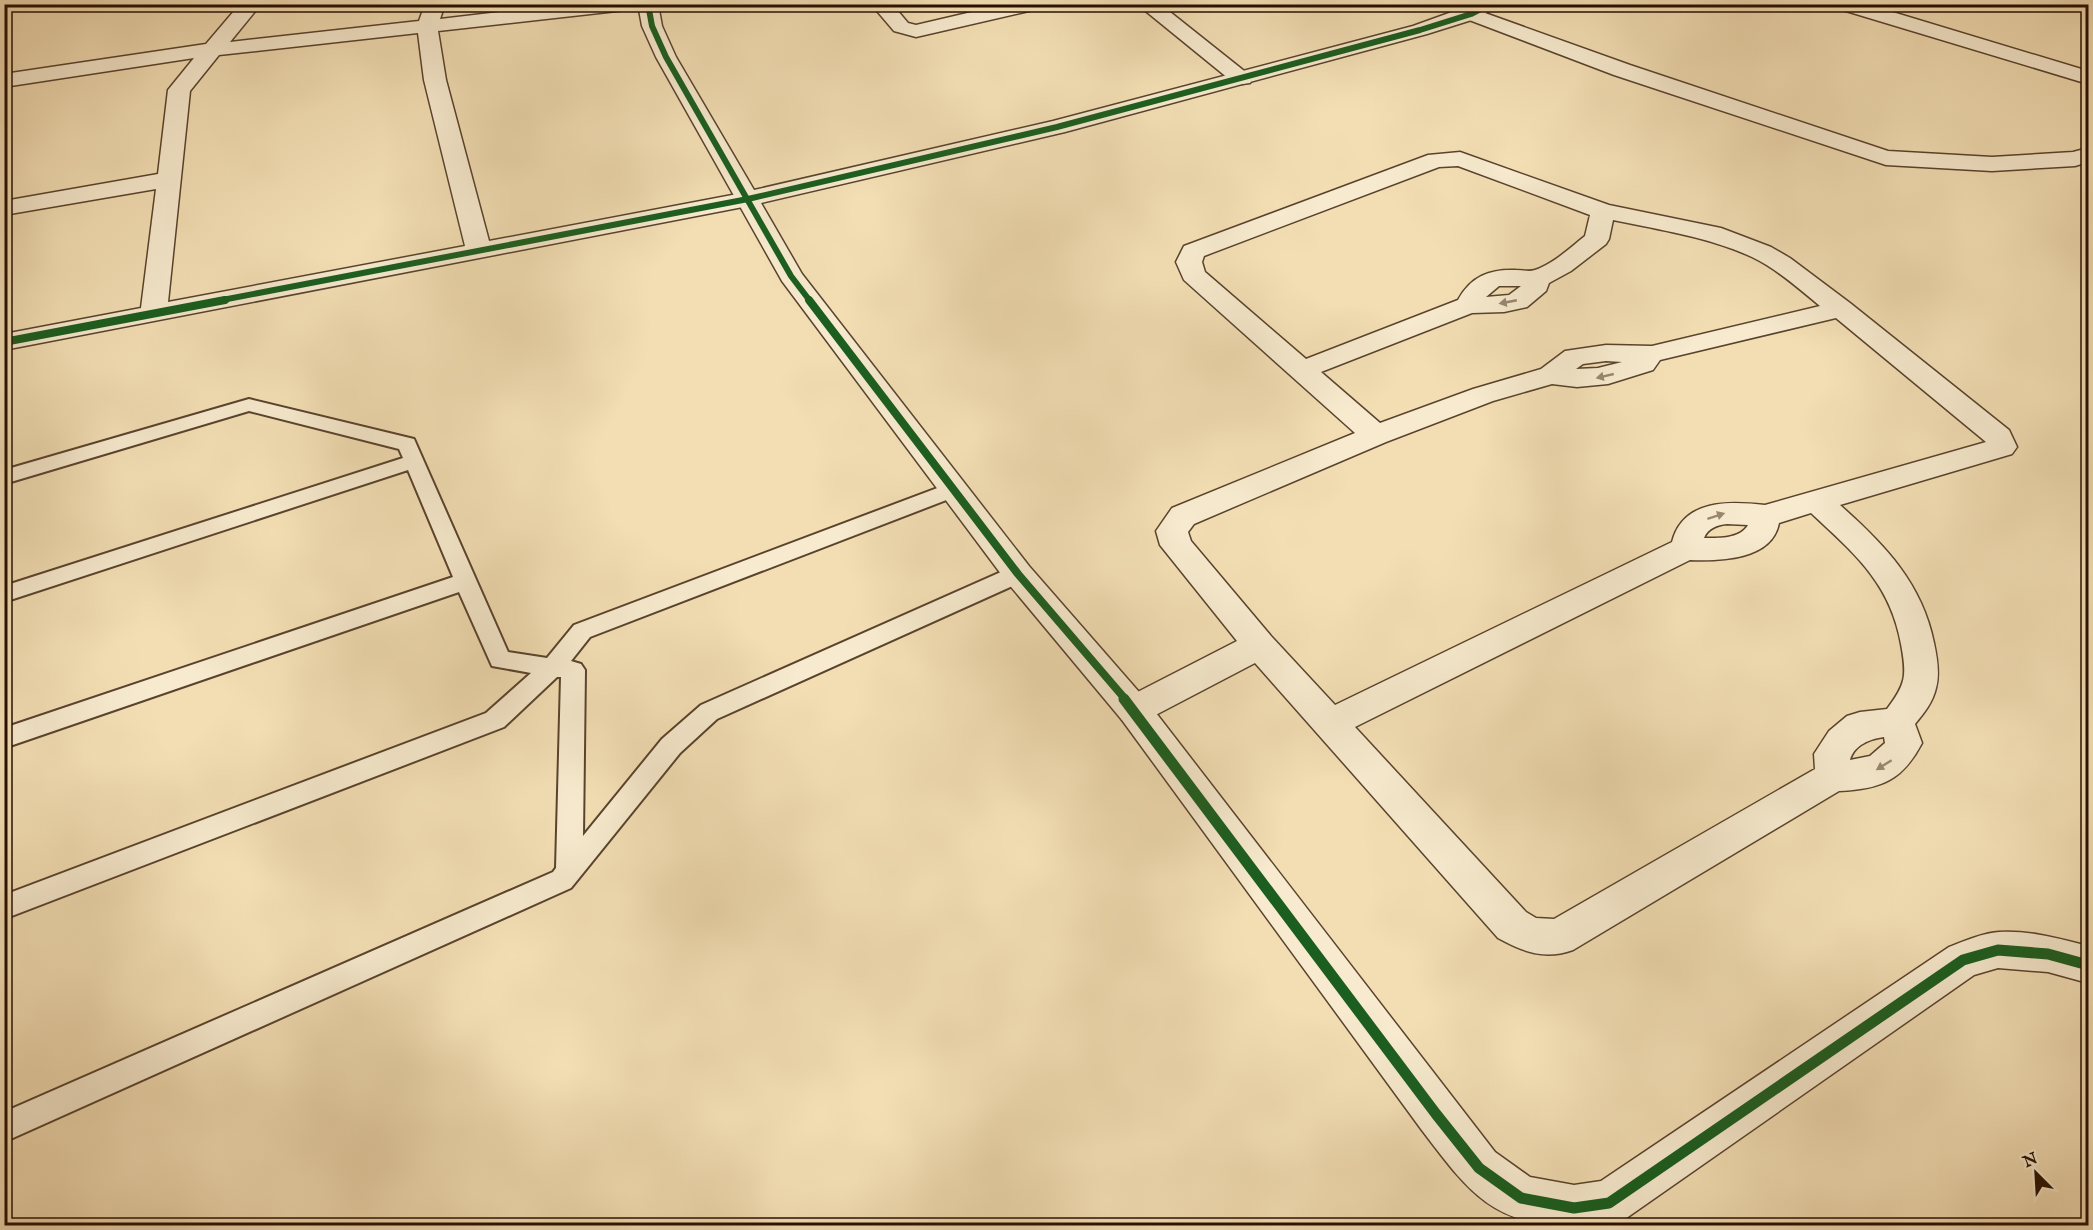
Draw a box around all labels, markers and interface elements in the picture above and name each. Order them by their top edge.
one-way arrow [1499,298,1518,307]
one-way arrow [1596,372,1614,382]
one-way arrow [1708,510,1726,520]
one-way arrow [1876,760,1892,771]
north arrow [2006,1143,2066,1203]
text: N [2019,1149,2041,1173]

